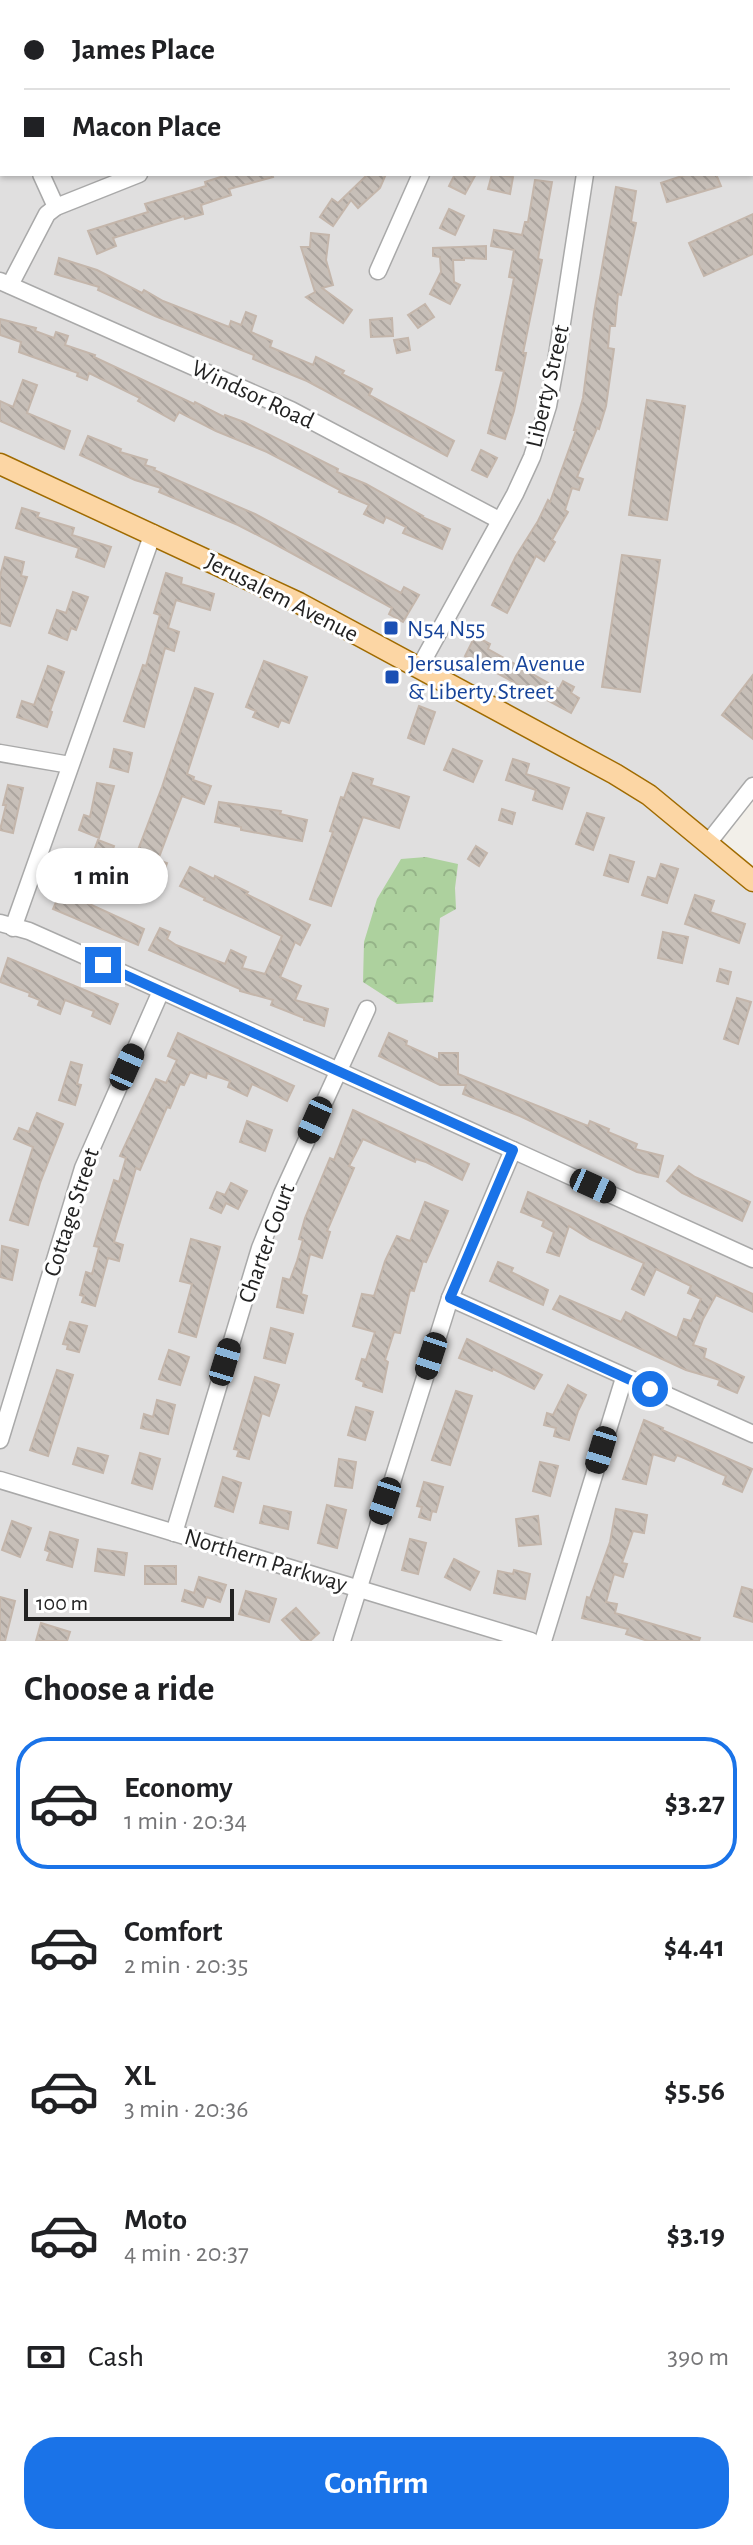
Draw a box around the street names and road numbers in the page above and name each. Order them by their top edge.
street label: Liberty Street [522,322,574,450]
street label: Windsor Road [188,356,317,434]
street label: Jerusalem Avenue [201,549,362,647]
street label: Cottage Street [40,1145,104,1279]
street label: Charter Court [234,1180,300,1306]
street label: Northern Parkway [182,1525,350,1597]

